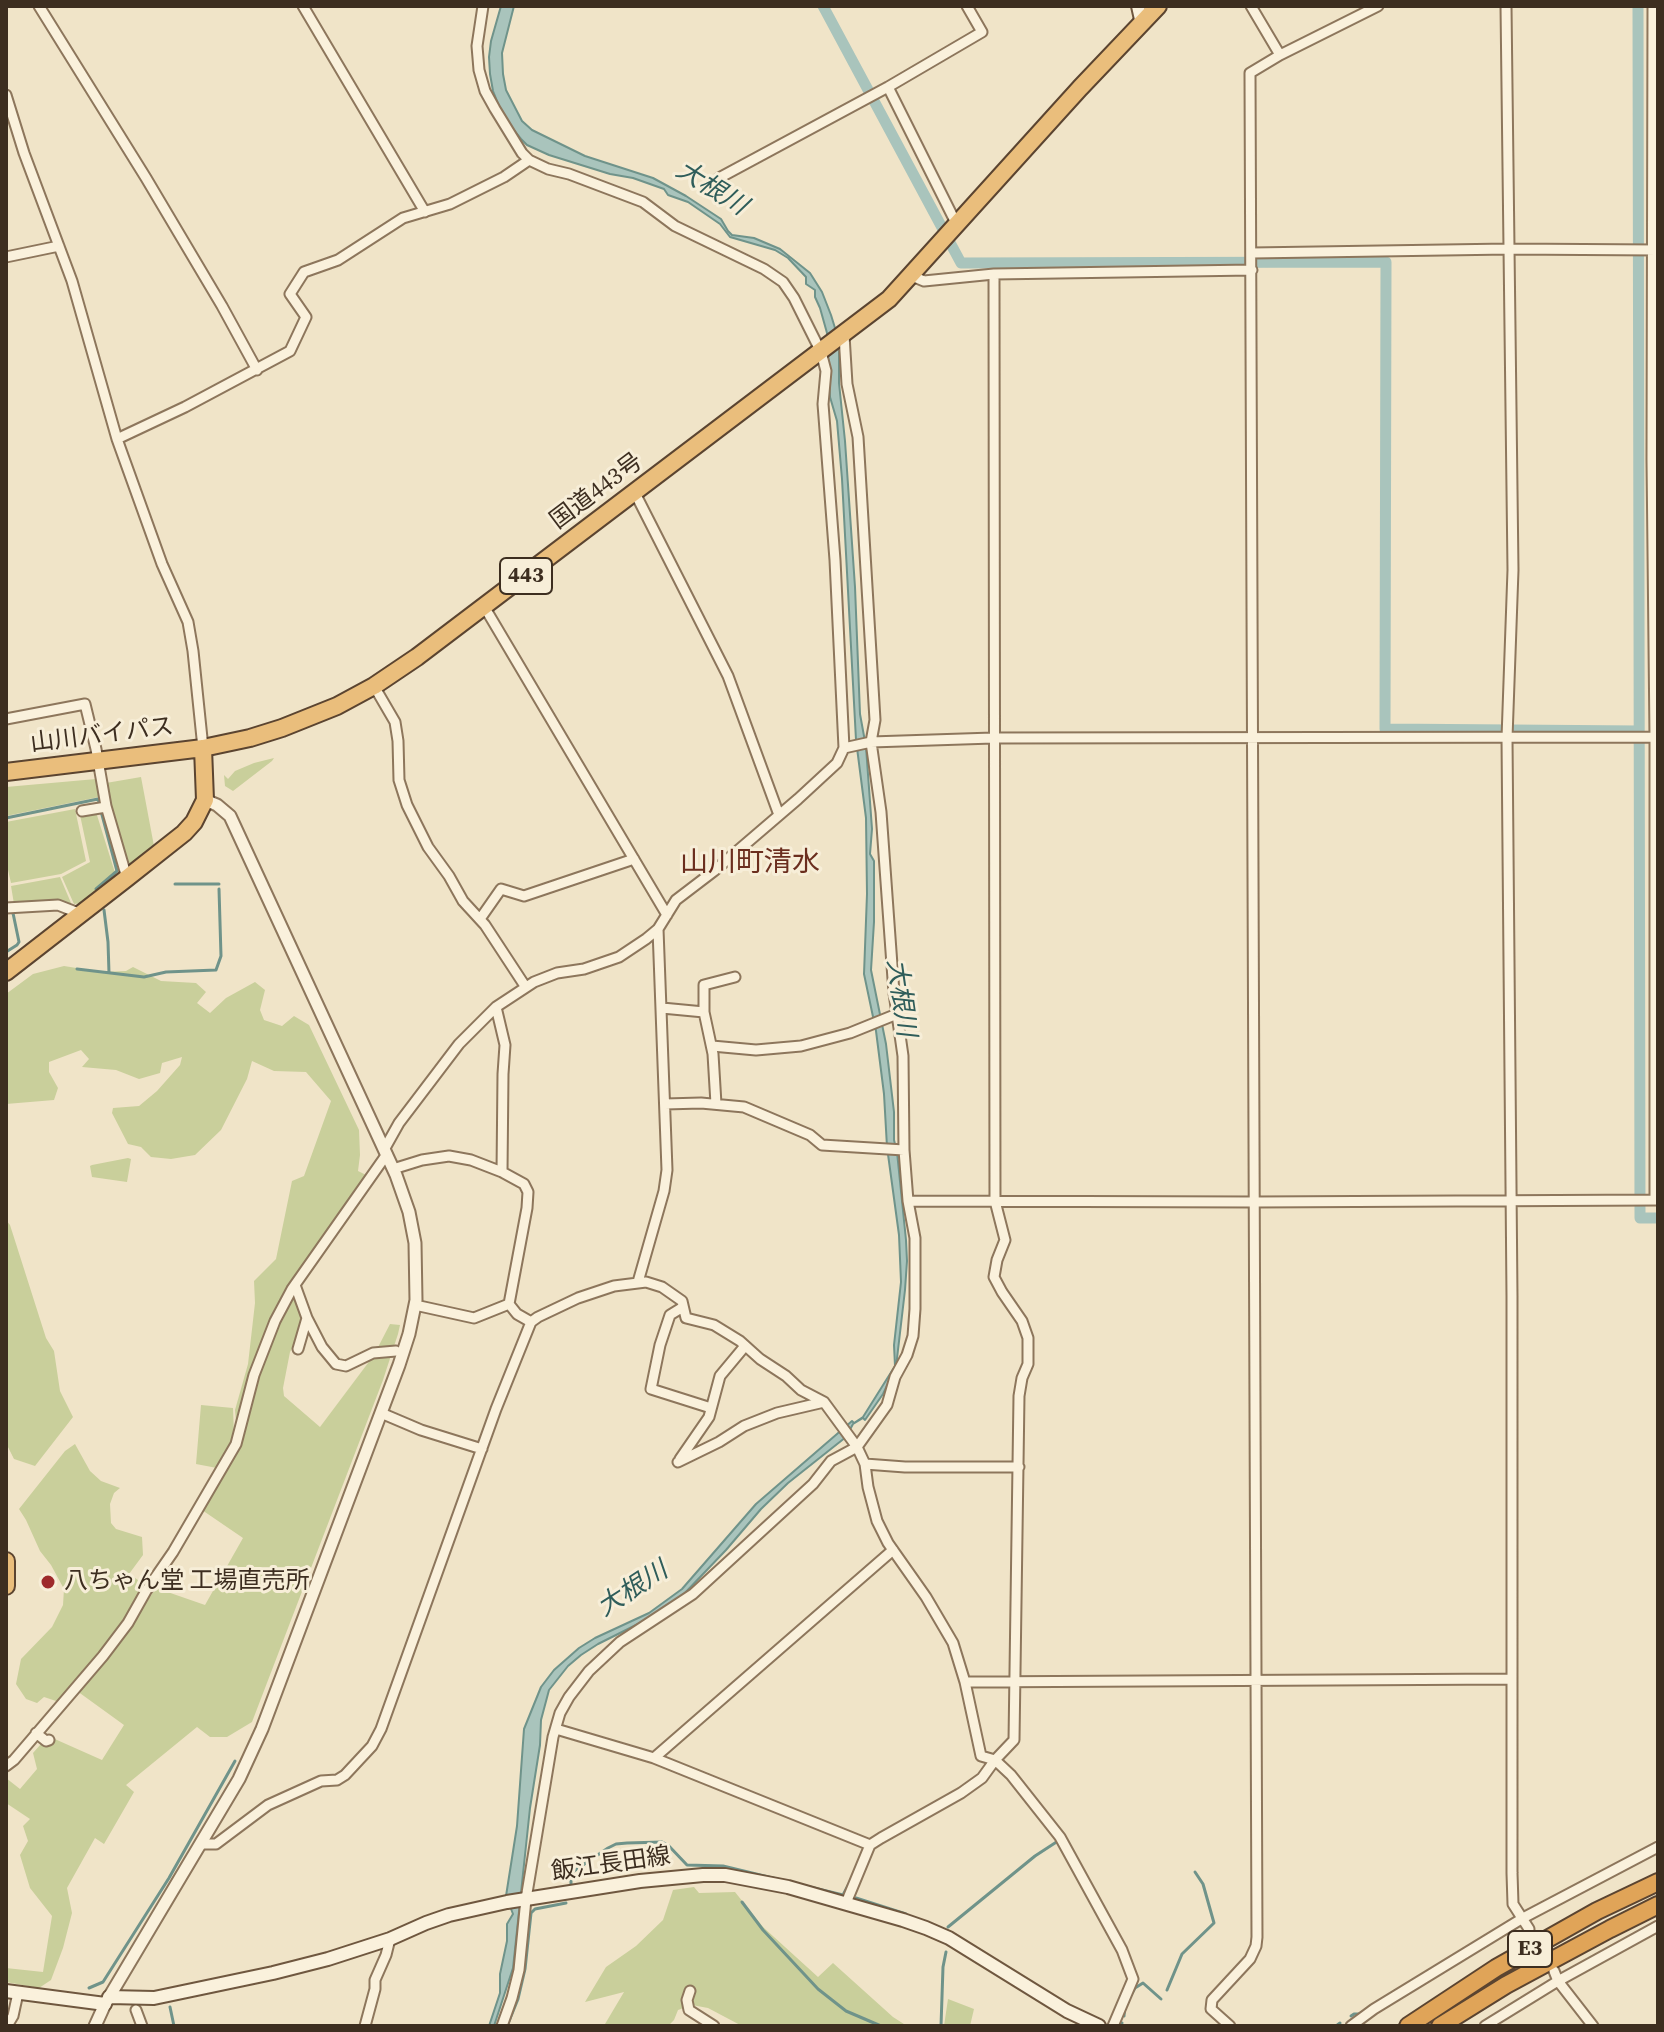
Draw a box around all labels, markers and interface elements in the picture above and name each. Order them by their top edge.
water label: 大根川 [670,155,752,223]
street label: 国道443号 [545,448,649,536]
road number: 443 [500,558,552,594]
street label: 山川バイパス [29,713,175,759]
district label: 山川町清水 [680,847,820,881]
water label: 大根川 [879,957,921,1039]
water label: 大根川 [592,1556,674,1624]
place label: 八ちゃん堂 工場直売所 [64,1568,310,1596]
marker: 八ちゃん堂 工場直売所 [39,1573,57,1591]
street label: 飯江長田線 [550,1842,672,1888]
road number: E3 [1508,1931,1552,1967]

